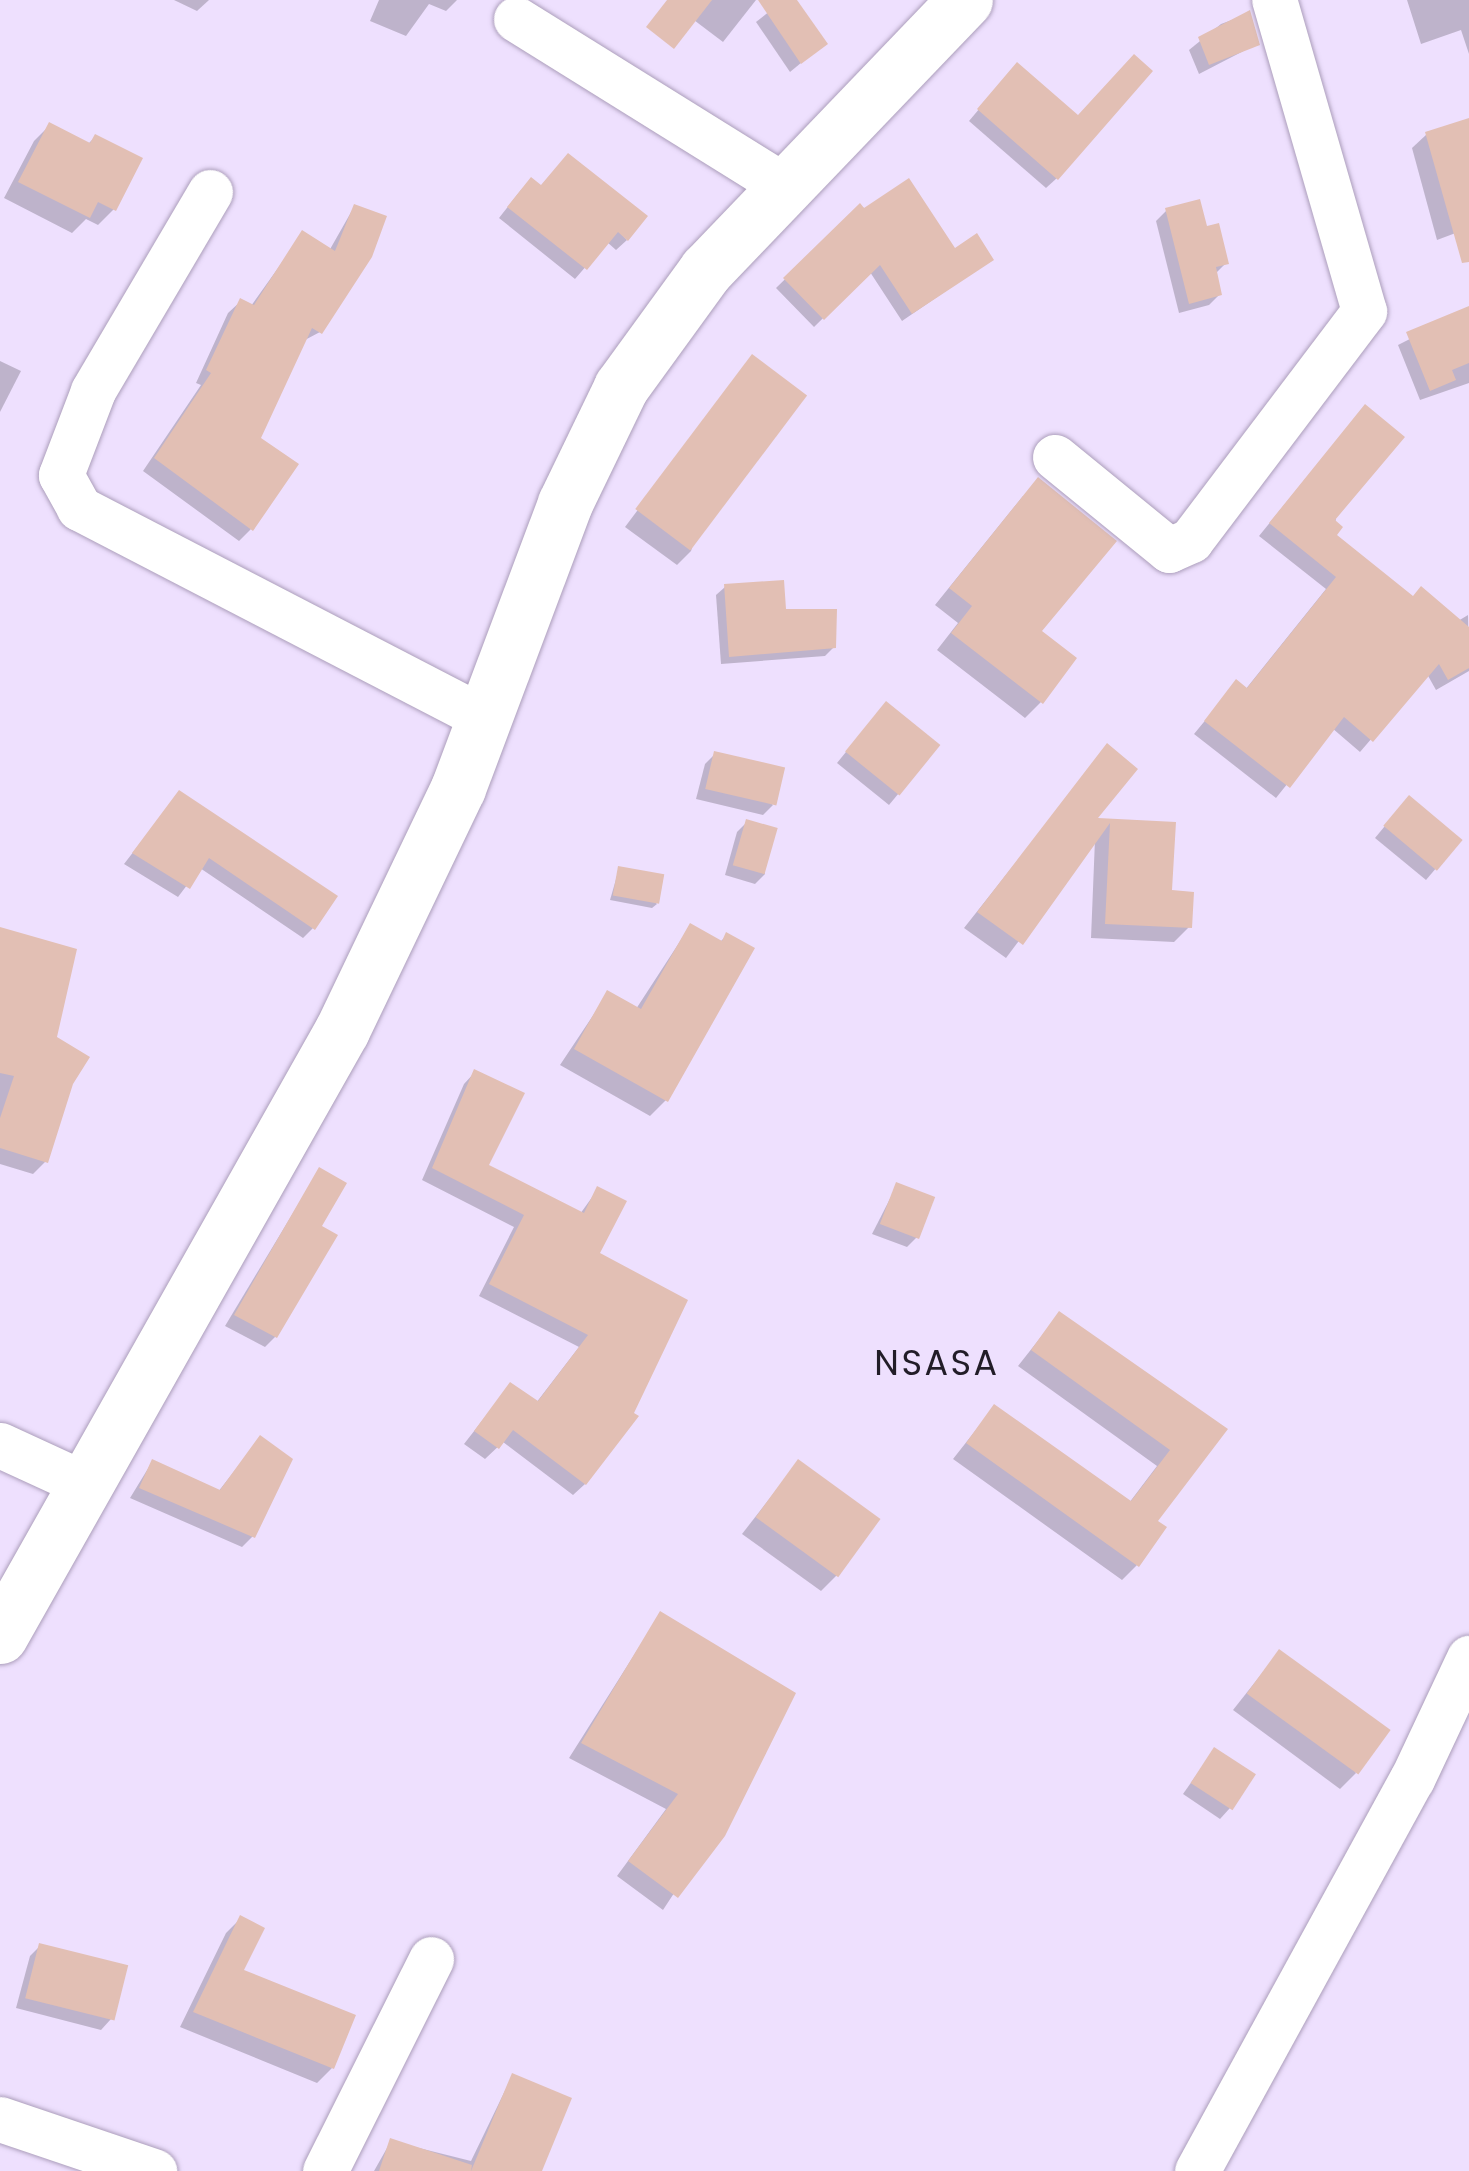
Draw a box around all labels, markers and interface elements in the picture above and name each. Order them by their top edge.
district label: NSASA [874,1342,1000,1384]

